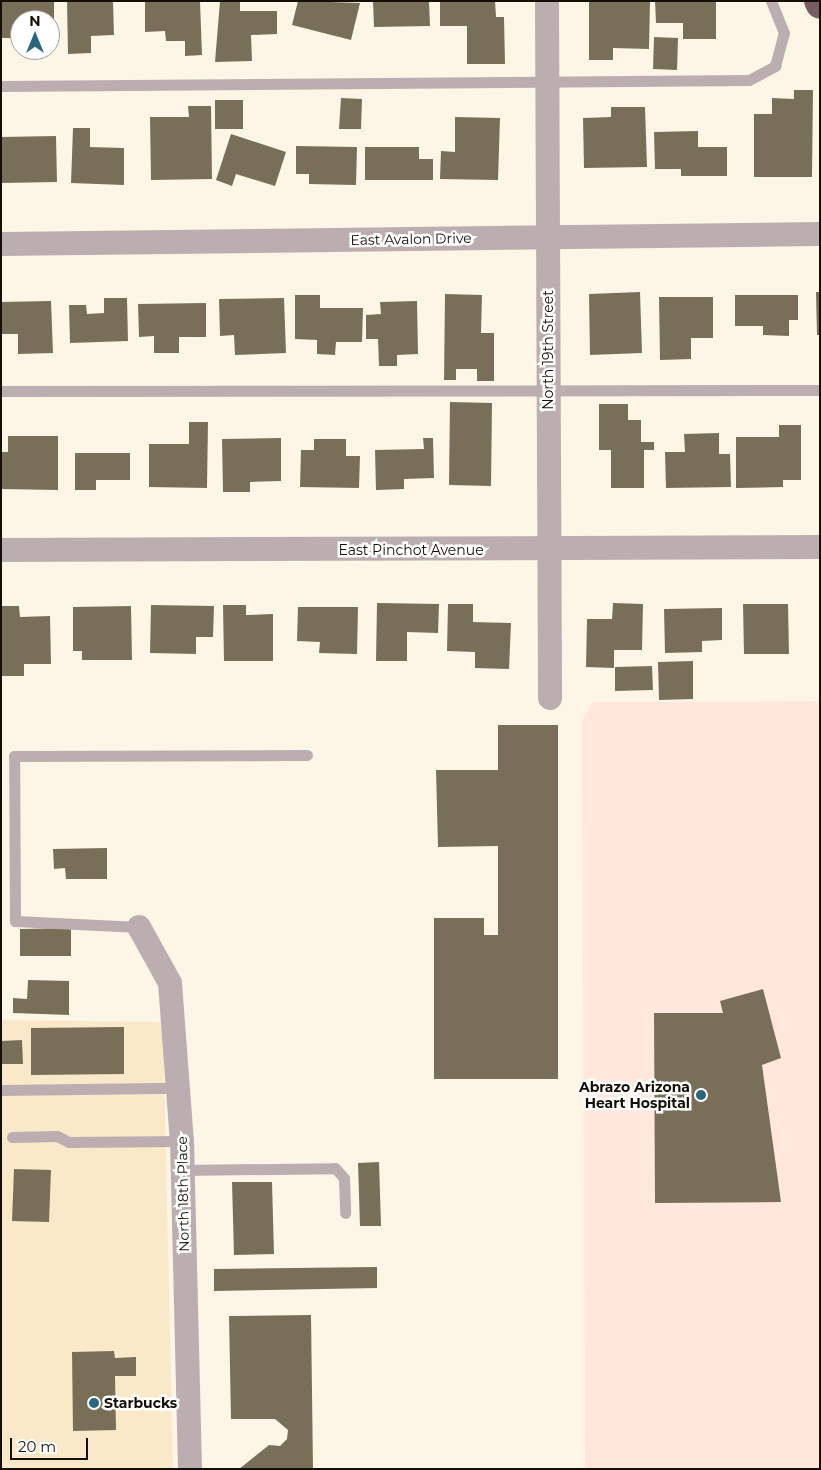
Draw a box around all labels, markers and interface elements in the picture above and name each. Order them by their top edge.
north arrow [10,10,60,60]
text: N [29,12,41,30]
street label: East Avalon Drive [350,230,472,248]
street label: North 19th Street [540,290,556,410]
street label: East Pinchot Avenue [338,542,484,558]
place label: Abrazo Arizona Heart Hospital [579,1079,690,1112]
marker: Abrazo Arizona Heart Hospital [694,1088,708,1102]
street label: North 18th Place [174,1136,192,1252]
place label: Starbucks [104,1395,177,1411]
marker: Starbucks [88,1397,100,1409]
scale bar [12,1428,90,1460]
text: 20 m [18,1437,56,1456]

